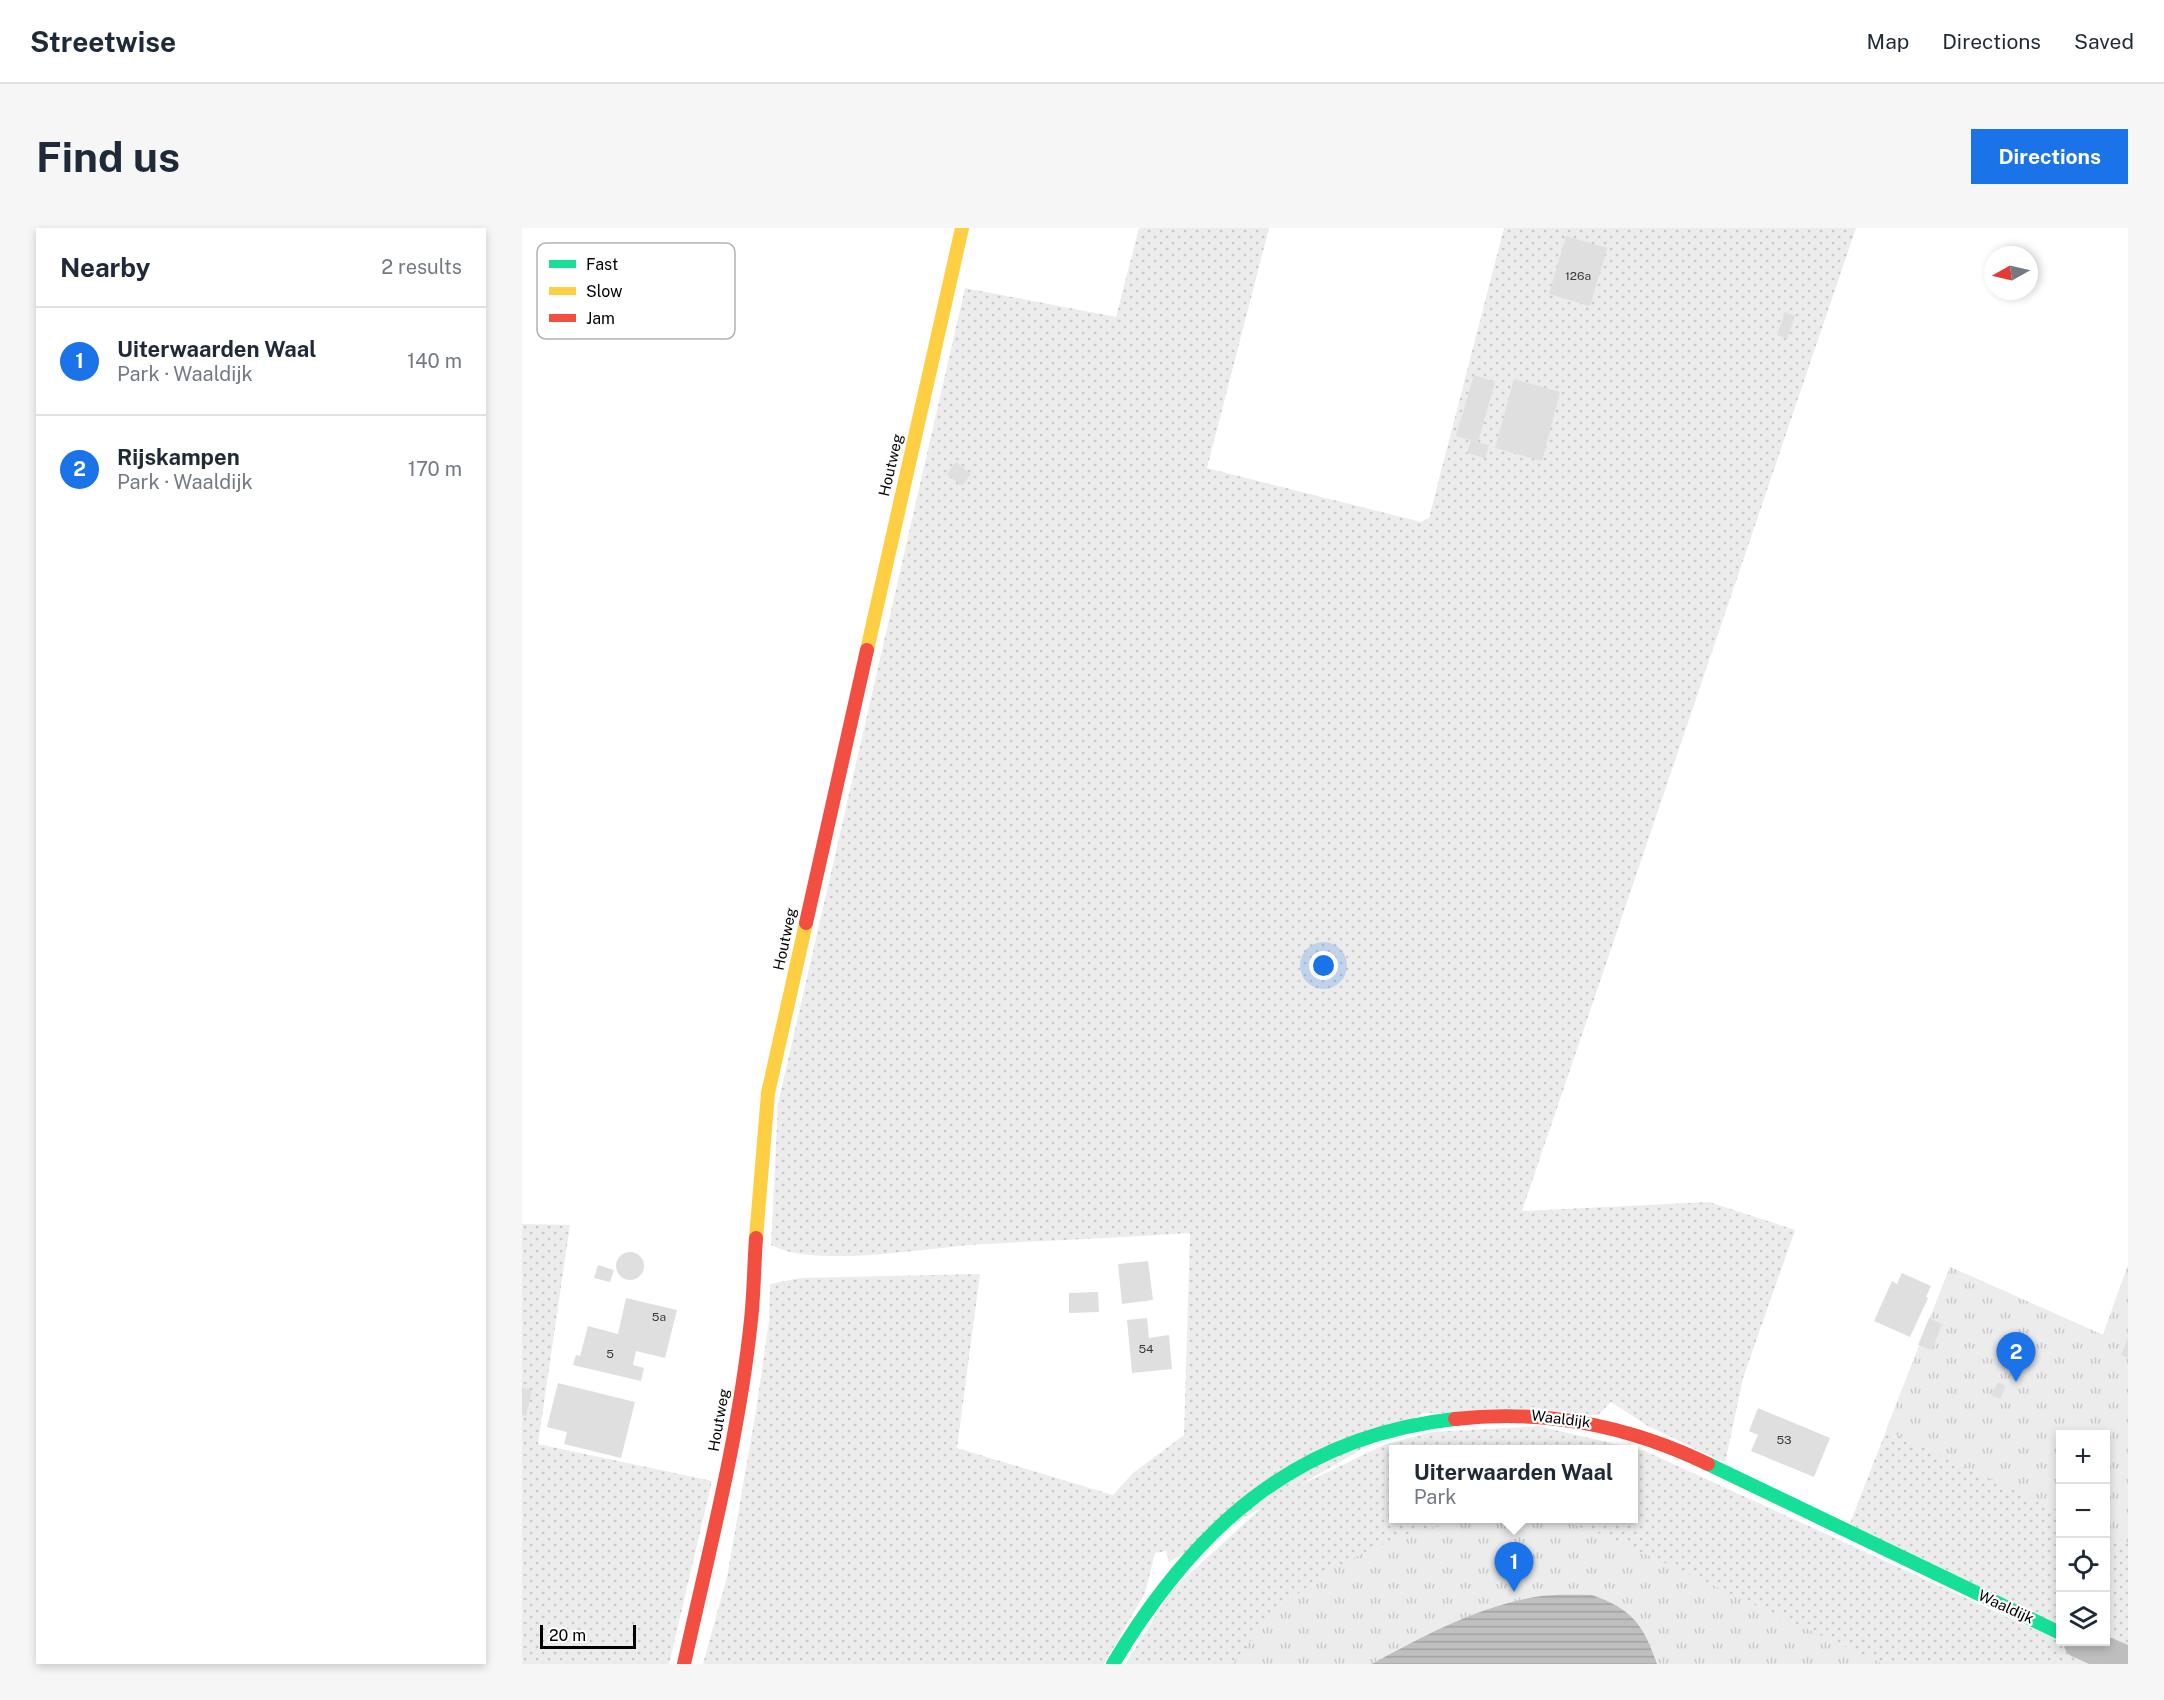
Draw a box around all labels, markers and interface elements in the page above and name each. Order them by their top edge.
text: Streetwise [30,25,176,58]
text: Map [1867,29,1909,54]
text: Directions [1942,29,2041,54]
text: Saved [2074,29,2134,54]
button: Directions [1971,129,2128,184]
text: Find us [36,132,180,181]
legend [537,243,735,339]
north arrow [1984,246,2038,300]
text: Nearby [60,252,150,283]
text: 2 results [381,255,462,279]
text: Fast [586,255,618,274]
house number: 126a [1565,269,1591,283]
text: Slow [586,282,623,301]
text: Jam [586,309,615,328]
text: Uiterwaarden Waal [117,336,316,362]
text: 1 [75,349,84,373]
text: 140 m [407,349,462,373]
text: Park · Waaldijk [117,362,253,386]
street label: Houtweg [875,432,906,498]
text: Rijskampen [117,444,240,470]
text: 2 [73,457,86,481]
text: 170 m [408,457,462,481]
text: Park · Waaldijk [117,470,253,494]
street label: Houtweg [770,906,799,972]
your location [1309,951,1338,980]
house number: 5a [652,1310,666,1324]
pin: 2 [1996,1332,2036,1382]
house number: 54 [1138,1342,1154,1356]
house number: 5 [606,1347,614,1361]
street label: Houtweg [705,1387,732,1453]
street label: Waaldijk [1530,1406,1592,1431]
map controls [2056,1430,2110,1646]
button: + [2056,1430,2110,1484]
house number: 53 [1776,1433,1792,1447]
popup [1389,1445,1638,1523]
text: Uiterwaarden Waal [1414,1459,1613,1485]
button: − [2056,1484,2110,1538]
text: Park [1414,1485,1456,1509]
button: locate [2056,1538,2110,1592]
pin: 1 [1494,1542,1534,1592]
street label: Waaldijk [1976,1586,2037,1627]
button: layers [2056,1592,2110,1646]
scale bar [540,1622,636,1650]
text: 20 m [549,1626,586,1645]

